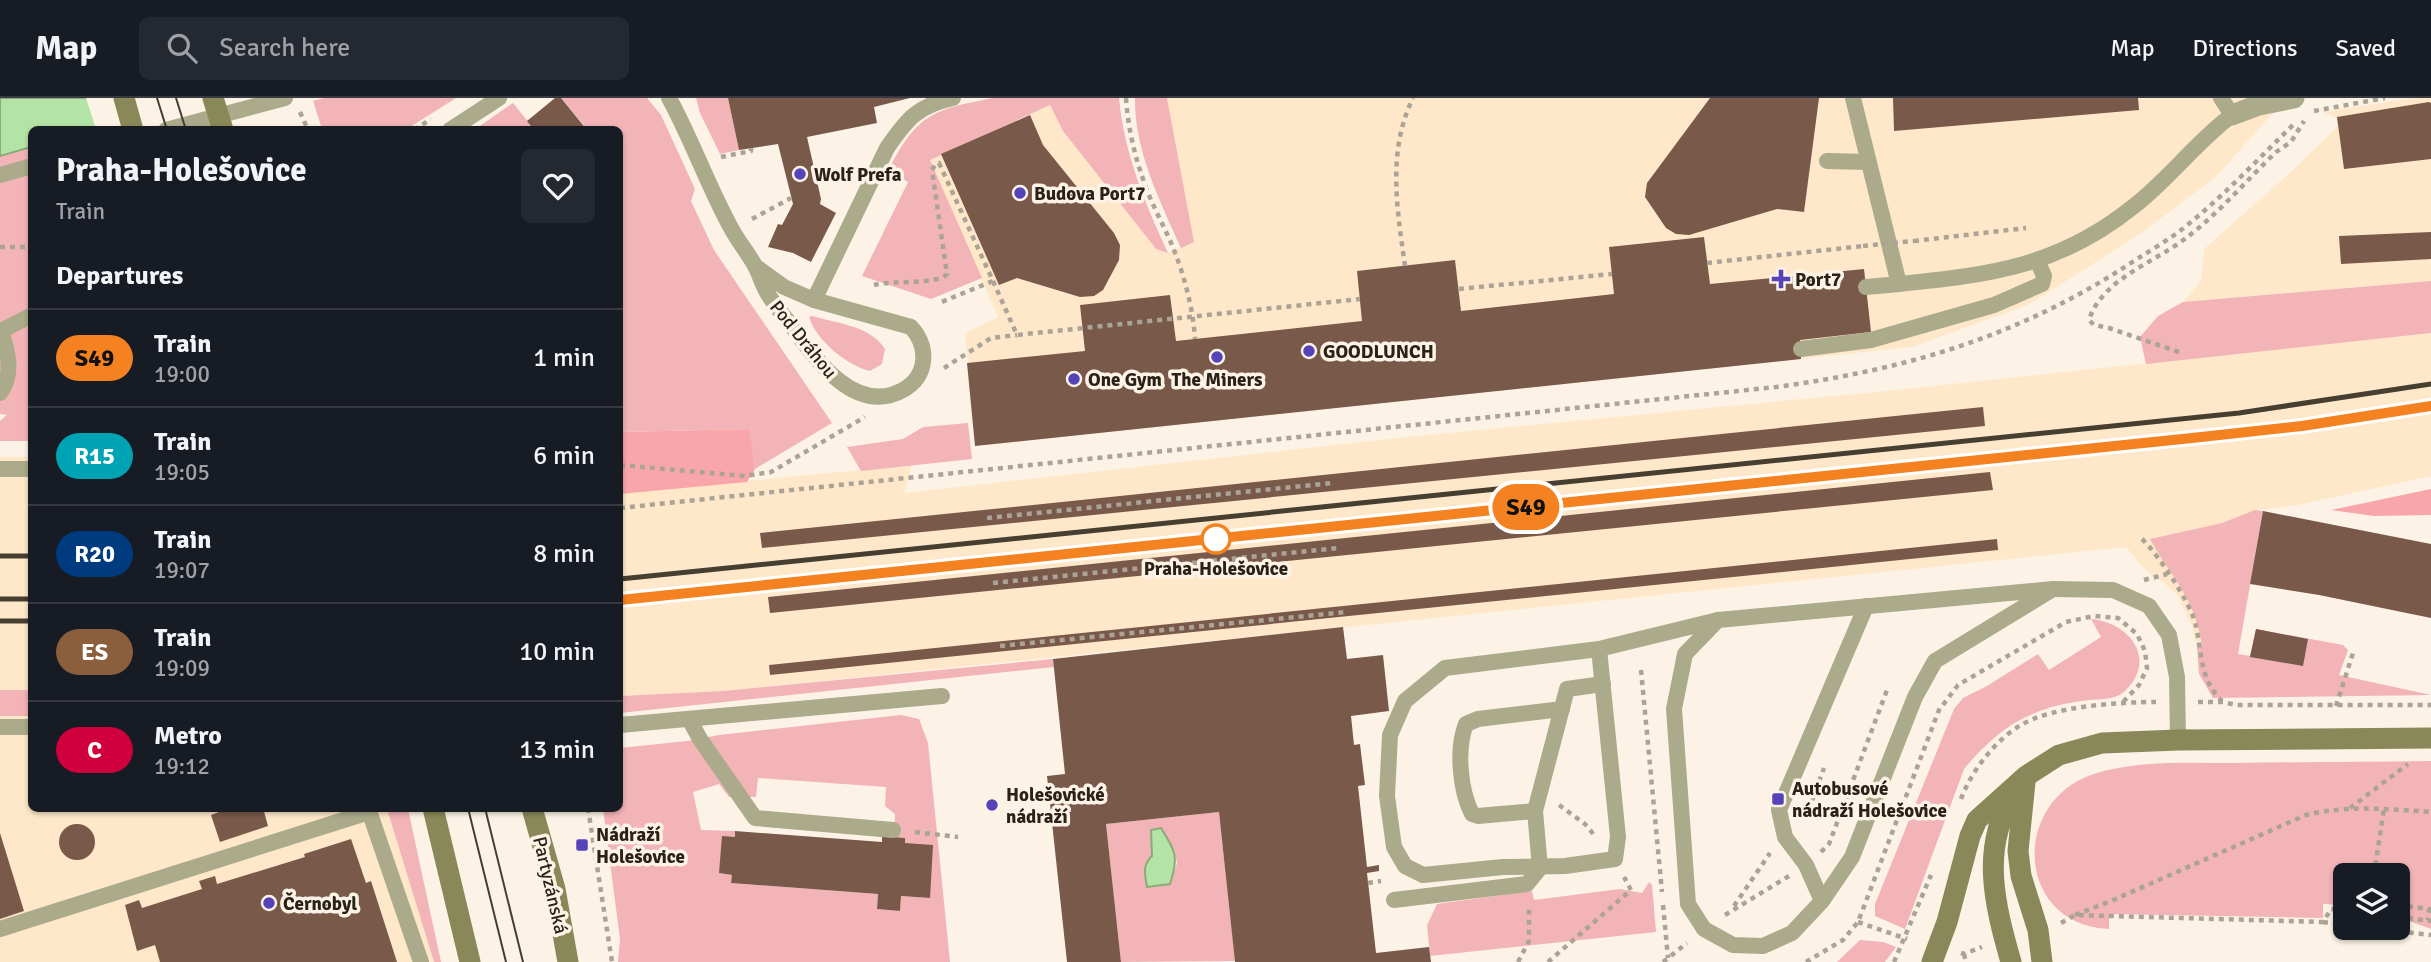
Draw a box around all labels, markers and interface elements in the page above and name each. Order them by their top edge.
search box [139,17,629,80]
text: Map [35,28,97,69]
icon: search [163,29,201,67]
text: Search here [219,32,350,64]
text: Map [2110,33,2155,63]
text: Directions [2193,33,2298,63]
text: Saved [2336,33,2396,63]
button: heart [521,149,595,223]
text: Praha-Holešovice [56,150,307,191]
place label: Wolf Prefa [814,163,902,187]
marker: Wolf Prefa [792,166,808,182]
place label: Budova Port7 [1034,182,1145,206]
marker: Budova Port7 [1012,185,1028,201]
text: Train [56,197,105,226]
text: Departures [56,260,183,292]
place label: Port7 [1795,268,1841,292]
marker: Port7 [1773,271,1789,287]
street label: Pod Dráhou [764,296,842,384]
text: Train [154,328,212,360]
place label: GOODLUNCH [1323,340,1434,364]
text: 1 min [533,342,595,374]
text: S49 [75,343,114,373]
marker: GOODLUNCH [1301,343,1317,359]
marker: The Miners [1209,349,1225,365]
text: 19:00 [154,360,210,389]
place label: One Gym [1088,368,1162,392]
place label: The Miners [1172,368,1262,392]
marker: One Gym [1066,371,1082,387]
text: Train [154,426,212,458]
text: 6 min [533,440,595,472]
text: R15 [74,441,115,471]
text: 19:05 [154,458,210,487]
line badge: S49 [1486,484,1566,530]
text: S49 [1506,492,1546,522]
text: Train [154,524,212,556]
marker: Praha-Holešovice [1201,524,1231,554]
text: 8 min [533,538,595,570]
text: R20 [74,539,115,569]
text: 19:07 [154,556,210,585]
place label: Praha-Holešovice [1144,557,1288,581]
text: Train [154,622,212,654]
text: 10 min [519,636,595,668]
text: ES [81,637,108,667]
text: 19:09 [154,654,210,683]
text: Metro [154,720,222,752]
text: 13 min [519,734,595,766]
text: C [87,735,102,765]
text: 19:12 [154,752,210,781]
place label: Autobusové nádraží Holešovice [1792,777,1947,823]
place label: Holešovické nádraží [1006,783,1105,829]
marker: Autobusové nádraží Holešovice [1770,791,1786,807]
marker: Holešovické nádraží [984,797,1000,813]
place label: Nádraží Holešovice [596,823,685,869]
street label: Partyzánská [527,834,573,936]
marker: Nádraží Holešovice [574,837,590,853]
map controls [2333,863,2410,940]
button: layers [2333,863,2410,940]
place label: Černobyl [283,891,357,916]
marker: Černobyl [261,895,277,911]

